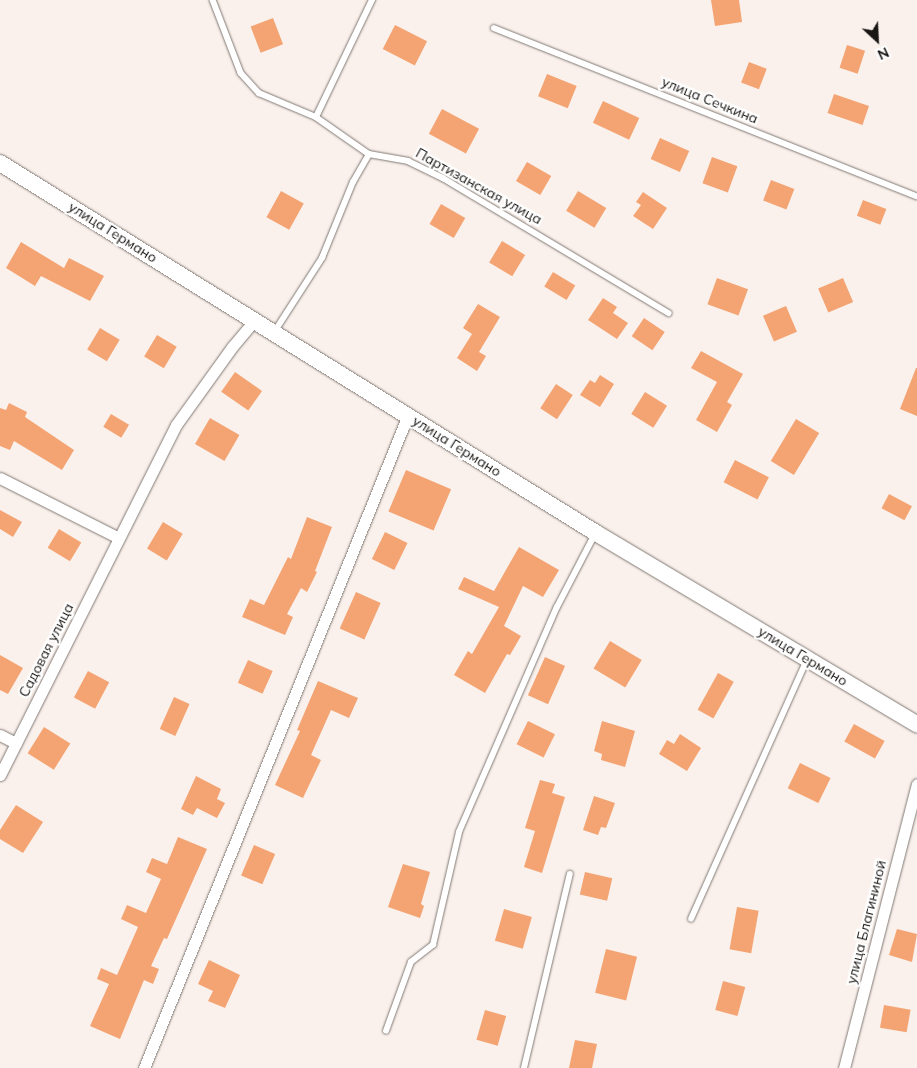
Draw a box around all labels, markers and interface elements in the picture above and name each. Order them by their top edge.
north arrow [852,15,902,65]
text: N [875,43,892,64]
street label: улица Сечкина [659,73,761,127]
street label: Партизанская улица [413,144,545,228]
street label: улица Германо [66,198,160,266]
street label: улица Германо [410,412,504,480]
street label: Садовая улица [15,600,77,700]
street label: улица Германо [755,623,851,689]
street label: улица Благининой [843,858,889,986]

